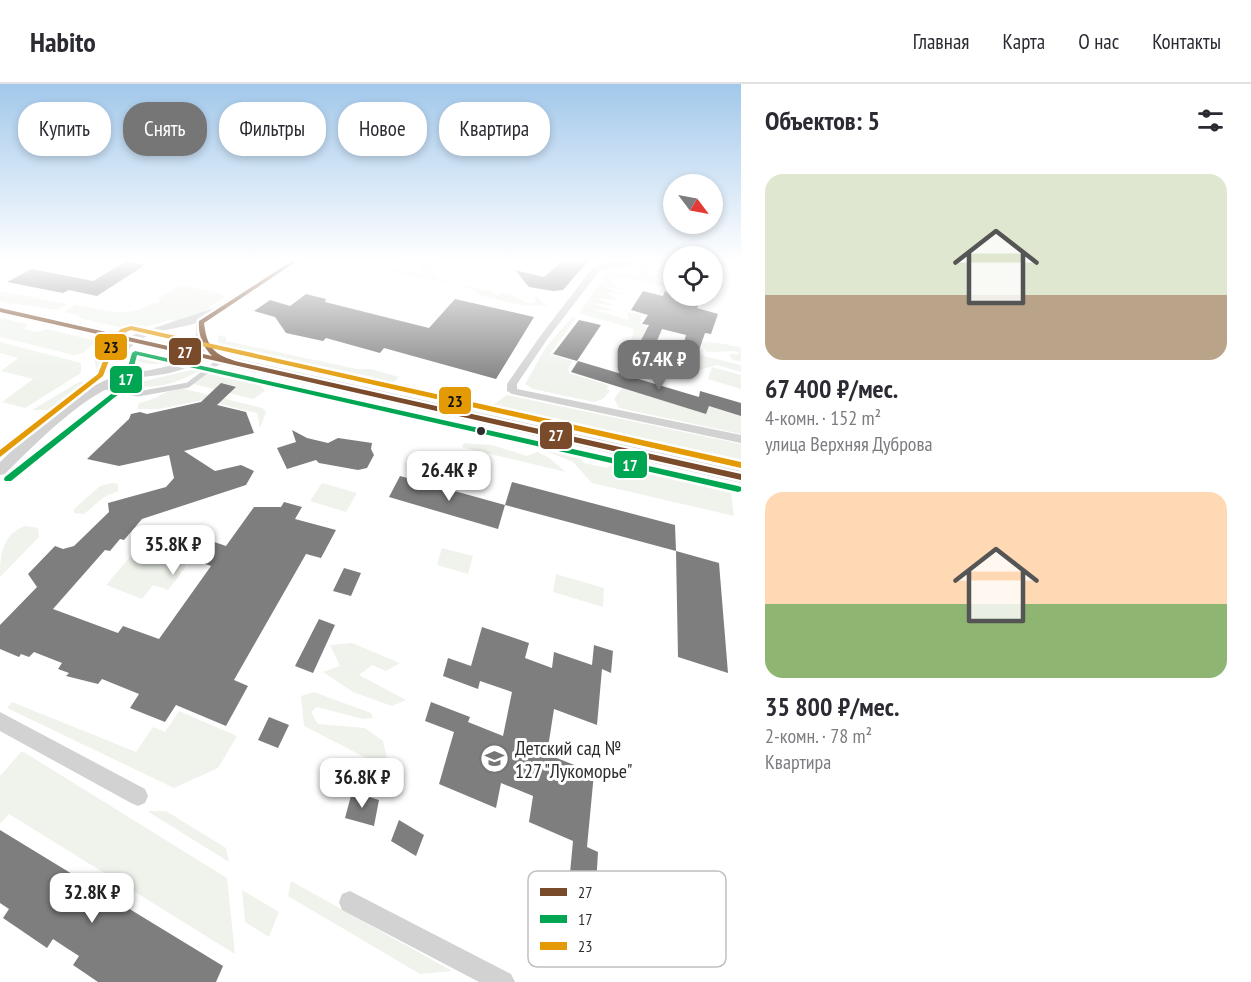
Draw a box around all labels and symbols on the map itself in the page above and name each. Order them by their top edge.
north arrow [663,174,723,234]
line badge: 23 [94,333,128,361]
text: 23 [103,337,119,357]
line badge: 27 [168,337,202,366]
pin: 67.4K ₽ [604,340,714,391]
text: 27 [177,342,193,362]
line badge: 17 [109,365,143,394]
text: 17 [118,369,134,389]
line badge: 23 [438,386,472,415]
text: 23 [447,391,463,411]
line badge: 27 [539,421,573,450]
unlabelled marker [475,425,487,437]
text: 27 [548,425,564,445]
line badge: 17 [613,450,648,479]
pin: 26.4K ₽ [394,451,504,502]
text: 17 [622,455,638,475]
pin: 35.8K ₽ [118,525,228,576]
place label: Детский сад № 127 "Лукоморье" [515,735,632,784]
school or university icon: Детский сад № 127 "Лукоморье" [478,743,510,775]
pin: 36.8K ₽ [307,758,417,809]
legend [528,871,726,967]
pin: 32.8K ₽ [37,873,147,924]
text: 27 [578,882,592,902]
text: 17 [578,909,592,929]
text: 23 [578,936,592,956]

